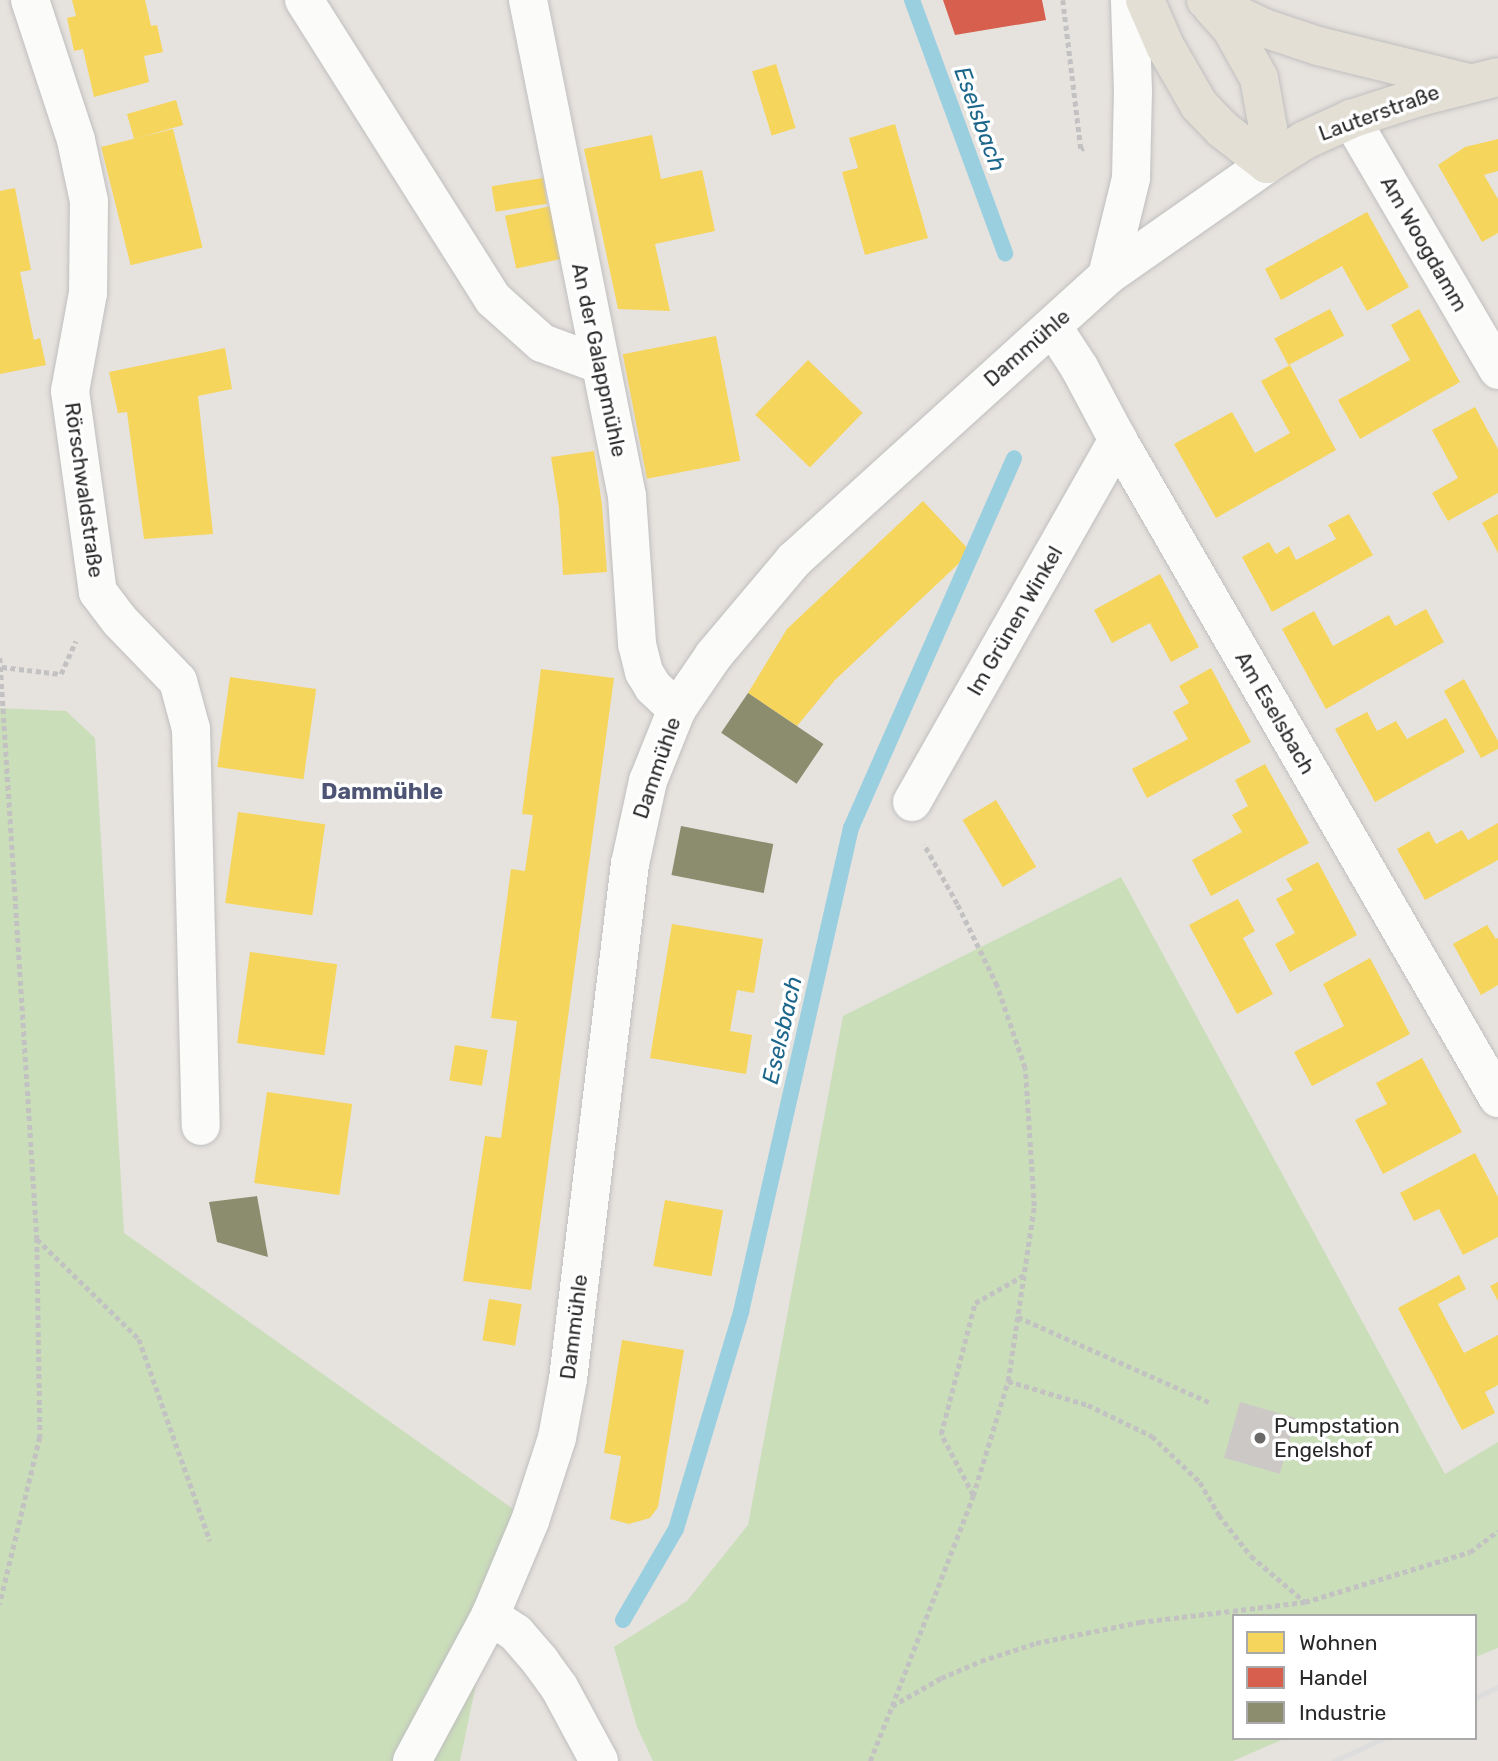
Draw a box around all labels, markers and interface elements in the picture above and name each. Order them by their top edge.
water label: Eselsbach [948,63,1012,175]
street label: Lauterstraße [1315,80,1443,146]
street label: Am Woogdamm [1375,172,1473,316]
street label: An der Galappmühle [566,261,632,459]
street label: Dammühle [979,304,1075,392]
street label: Rörschwaldstraße [59,401,109,579]
street label: Im Grünen Winkel [962,542,1068,700]
street label: Am Eselsbach [1230,647,1320,779]
street label: Dammühle [628,714,686,822]
district label: Dammühle [321,777,443,805]
water label: Eselsbach [756,973,808,1087]
street label: Dammühle [555,1273,593,1381]
place label: Pumpstation Engelshof [1274,1413,1400,1463]
marker: Pumpstation Engelshof [1252,1430,1268,1446]
legend [1232,1614,1477,1740]
text: Wohnen [1299,1630,1377,1655]
text: Handel [1299,1665,1368,1690]
text: Industrie [1299,1700,1386,1725]

